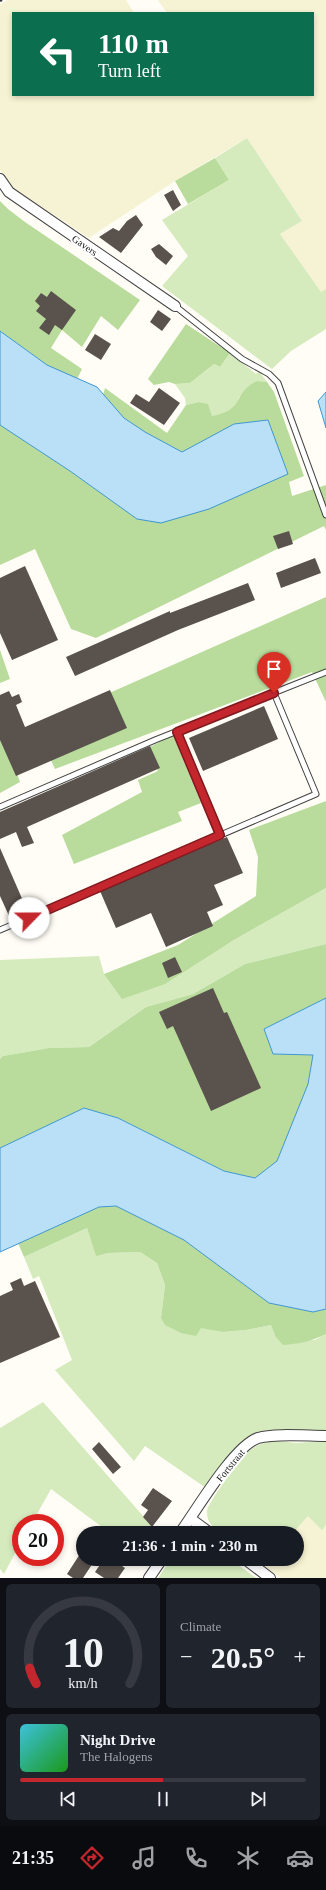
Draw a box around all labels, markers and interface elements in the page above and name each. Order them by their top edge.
icon: left [32,28,84,80]
text: 110 m [98,28,169,59]
text: Turn left [98,61,161,81]
street label: Gavers [70,233,100,258]
pin [257,652,291,693]
icon: arrive [263,658,285,680]
position arrow [8,897,50,939]
street label: Fortstraat [214,1447,247,1484]
speed limit sign: 20 [12,1514,64,1566]
text: 21:36 · 1 min · 230 m [123,1538,258,1554]
text: Climate [180,1619,221,1634]
text: 10 [62,1630,104,1676]
text: 20.5° [211,1641,275,1674]
text: − [180,1644,192,1669]
text: + [294,1644,306,1669]
text: km/h [68,1675,98,1691]
text: Night Drive [80,1732,155,1748]
text: The Halogens [80,1749,153,1764]
icon: previous [57,1788,79,1810]
icon: pause [152,1788,174,1810]
icon: next [247,1788,269,1810]
icon: directions [78,1844,106,1872]
icon: music [130,1844,158,1872]
icon: phone [182,1844,210,1872]
icon: climate [234,1844,262,1872]
icon: car [286,1844,314,1872]
text: 21:35 [12,1848,54,1868]

